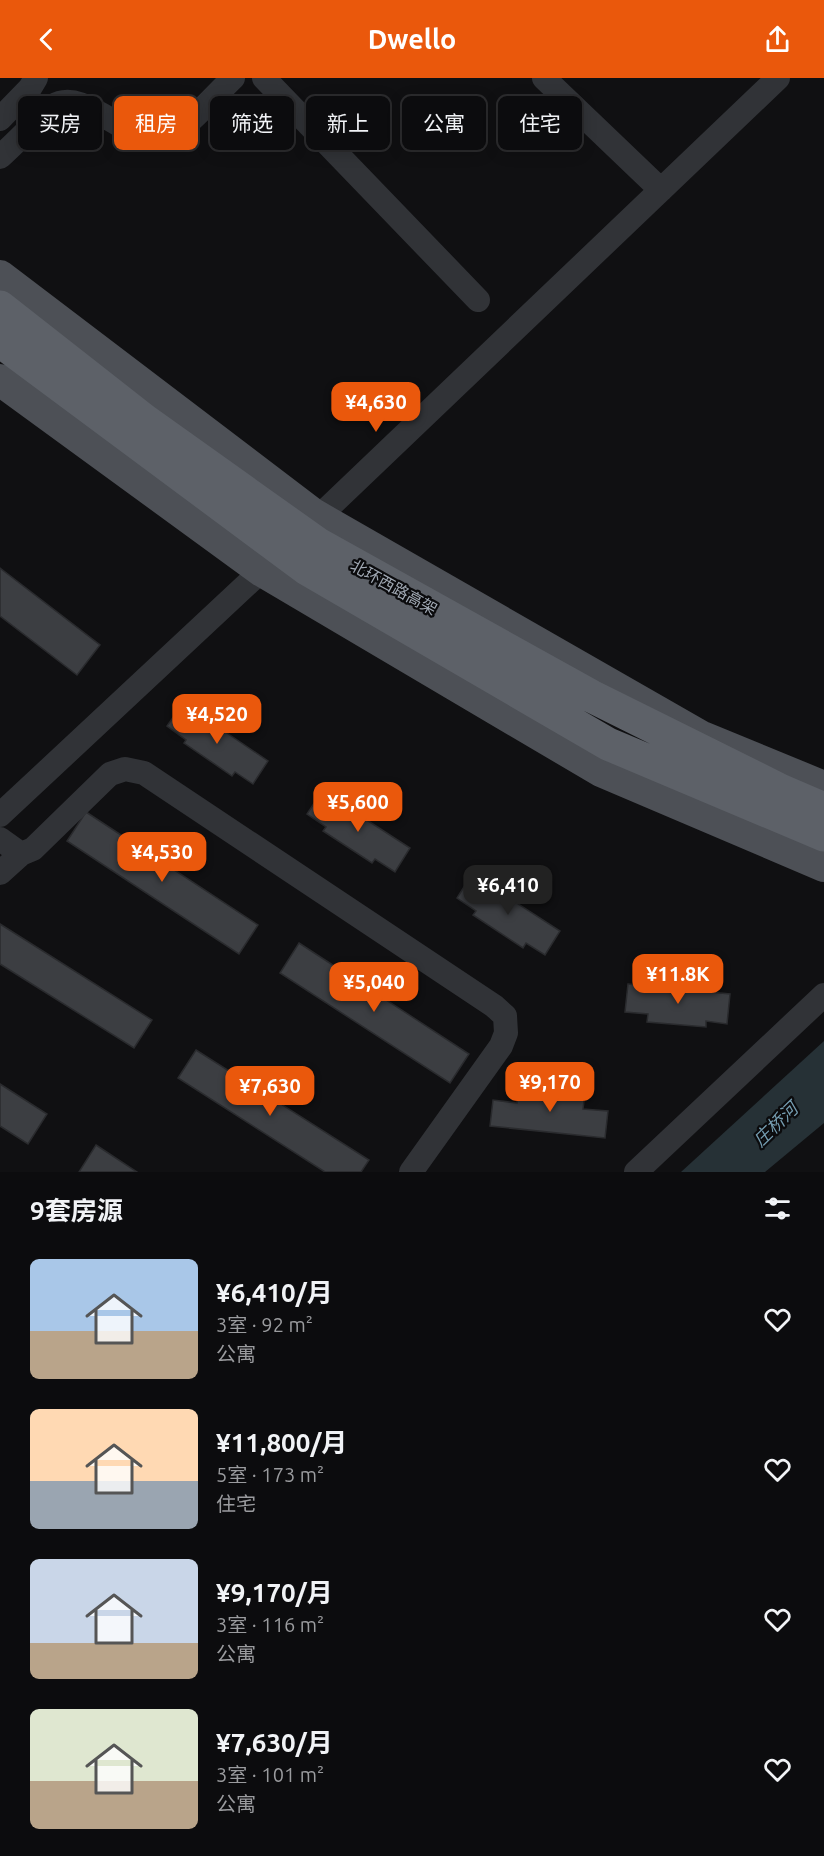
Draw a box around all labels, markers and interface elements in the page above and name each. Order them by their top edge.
icon: back [30,23,63,56]
icon: share [761,23,794,56]
text: Dwello [368,24,456,54]
chip: 买房 [18,96,102,150]
chip: 租房 [114,96,198,150]
chip: 筛选 [210,96,294,150]
chip: 新上 [306,96,390,150]
chip: 公寓 [402,96,486,150]
chip: 住宅 [498,96,582,150]
pin: ¥4,630 [327,382,425,433]
text: ¥4,630 [345,390,407,413]
street label: 北环西路高架 [348,556,440,618]
pin: ¥4,520 [168,694,266,745]
text: ¥4,520 [186,702,248,725]
pin: ¥5,600 [309,782,407,833]
text: ¥5,600 [327,790,389,813]
pin: ¥4,530 [113,832,211,883]
text: ¥4,530 [131,840,193,863]
pin: ¥6,410 [459,865,557,916]
text: ¥6,410 [477,873,539,896]
pin: ¥11.8K [629,954,727,1005]
pin: ¥5,040 [325,962,423,1013]
text: ¥11.8K [646,962,710,985]
text: ¥5,040 [343,970,405,993]
pin: ¥9,170 [501,1062,599,1113]
pin: ¥7,630 [221,1066,319,1117]
text: ¥9,170 [519,1070,581,1093]
text: ¥7,630 [239,1074,301,1097]
water label: 庄桥河 [749,1096,804,1150]
icon: filters [761,1192,794,1225]
text: 9套房源 [30,1196,123,1225]
text: ¥6,410/月 [216,1278,333,1307]
icon: home [78,1283,150,1355]
icon: heart [761,1303,794,1336]
text: 3室 · 92 m² [216,1313,313,1336]
text: 公寓 [216,1342,256,1365]
text: ¥11,800/月 [216,1428,347,1457]
icon: home [78,1433,150,1505]
icon: heart [761,1453,794,1486]
text: 5室 · 173 m² [216,1463,324,1486]
text: 住宅 [216,1492,256,1515]
text: ¥9,170/月 [216,1578,333,1607]
icon: home [78,1583,150,1655]
icon: heart [761,1603,794,1636]
text: 3室 · 116 m² [216,1613,324,1636]
text: 公寓 [216,1642,256,1665]
text: ¥7,630/月 [216,1728,333,1757]
icon: home [78,1733,150,1805]
icon: heart [761,1753,794,1786]
text: 3室 · 101 m² [216,1763,324,1786]
text: 公寓 [216,1792,256,1815]

